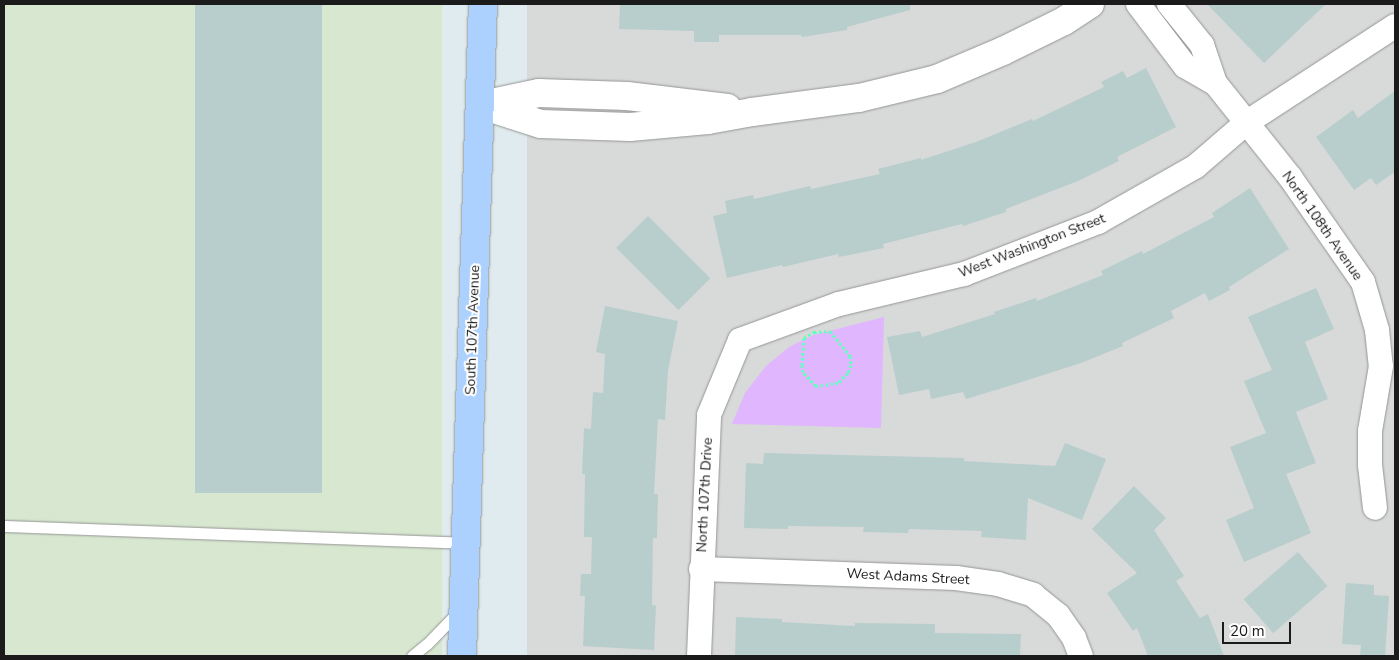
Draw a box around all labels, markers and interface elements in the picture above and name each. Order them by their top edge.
street label: North 108th Avenue [1278,168,1366,284]
street label: West Washington Street [956,210,1108,282]
street label: South 107th Avenue [462,265,484,395]
street label: North 107th Drive [694,437,716,553]
street label: West Adams Street [846,565,970,589]
scale bar [1224,612,1293,644]
text: 20 m [1230,621,1265,641]

